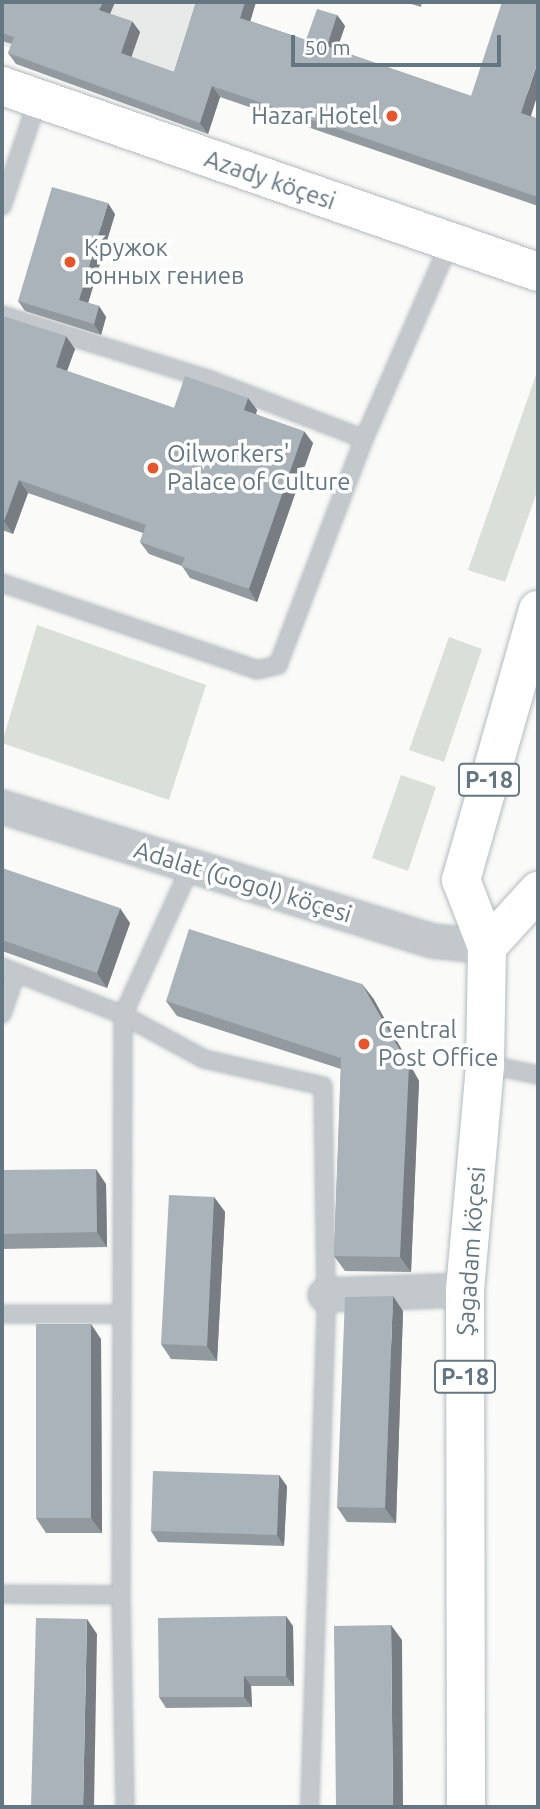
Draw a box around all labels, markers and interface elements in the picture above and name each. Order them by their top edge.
scale bar [295,21,505,65]
text: 50 m [304,35,351,59]
place label: Hazar Hotel [251,102,378,130]
marker: Hazar Hotel [384,108,400,124]
street label: Azady köçesi [201,144,339,216]
place label: Кружок юнных гениев [84,234,244,290]
marker: Кружок юнных гениев [62,254,78,270]
place label: Oilworkers' Palace of Culture [167,440,351,496]
marker: Oilworkers' Palace of Culture [145,460,161,476]
road number: P-18 [458,760,520,800]
street label: Adalat (Gogol) köçesi [131,835,355,929]
place label: Central Post Office [378,1016,499,1072]
marker: Central Post Office [356,1036,372,1052]
street label: Şagadam köçesi [451,1165,491,1337]
road number: P-18 [434,1358,496,1396]

